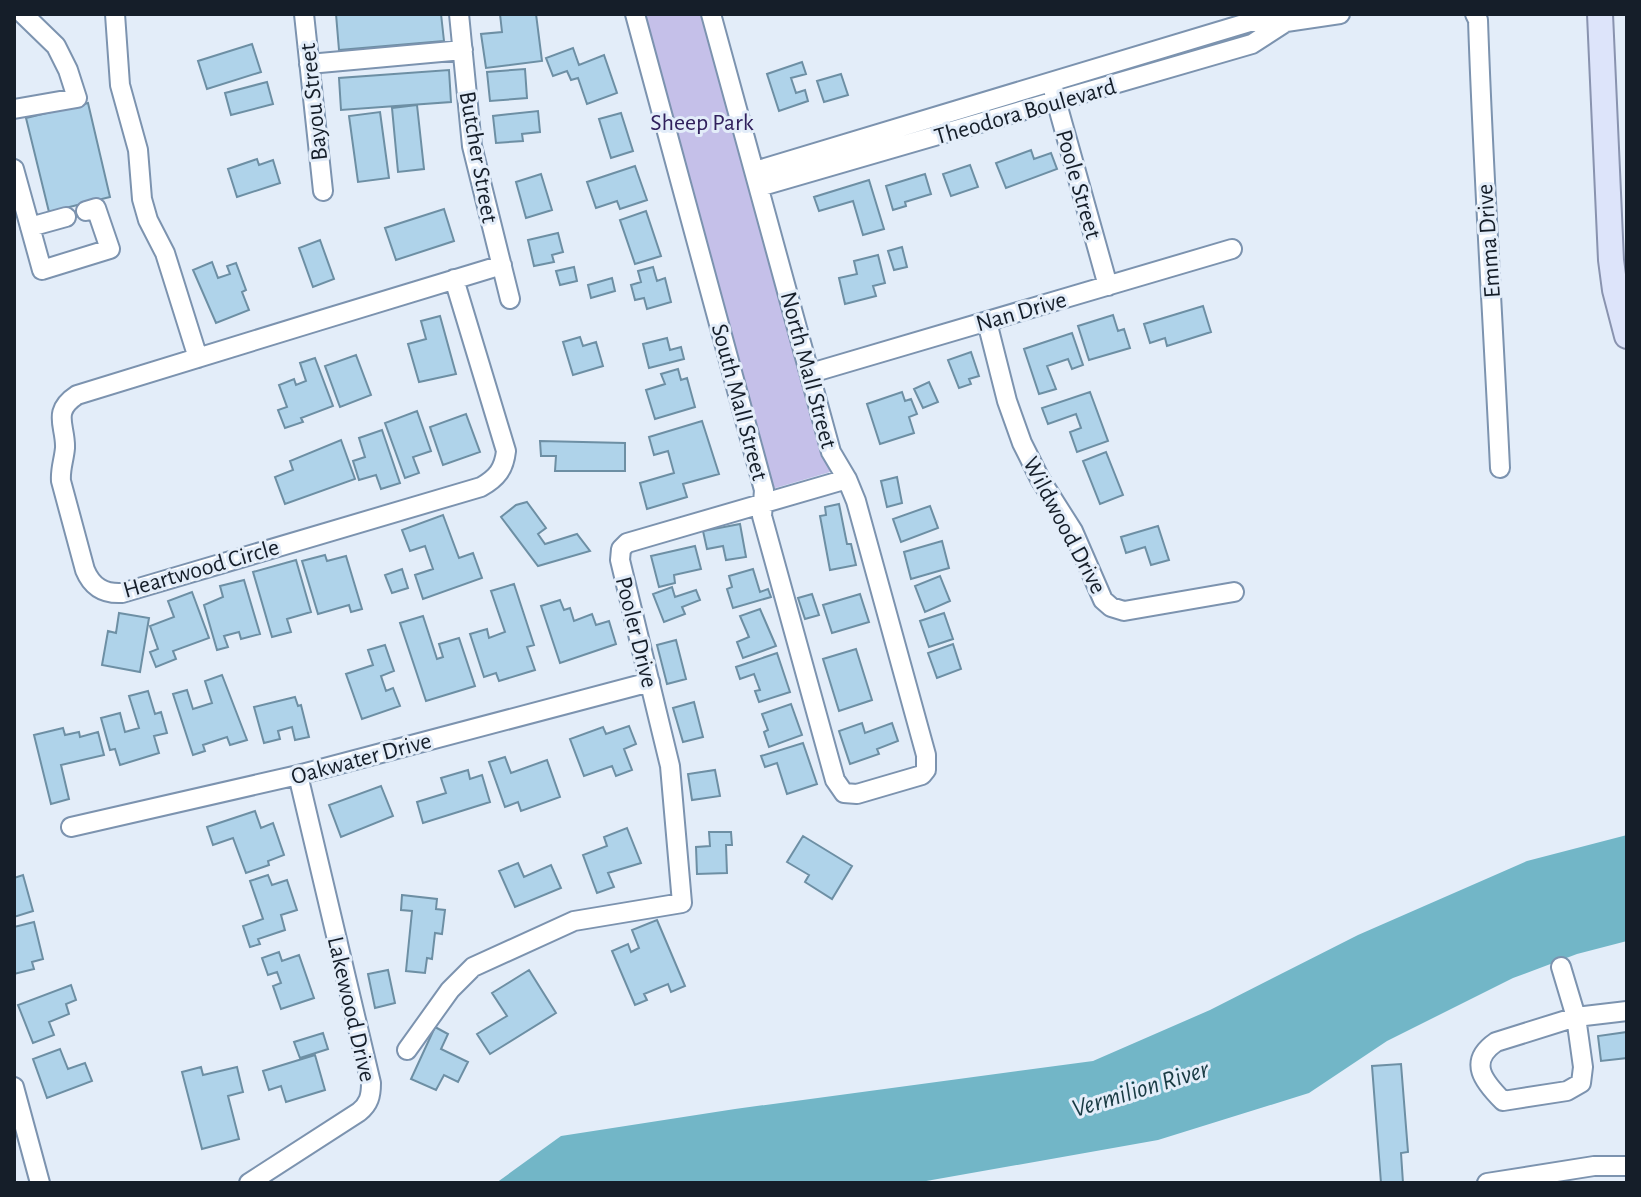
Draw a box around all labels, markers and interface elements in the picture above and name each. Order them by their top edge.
street label: Bayou Street [296,42,332,162]
street label: Theodora Boulevard [932,75,1119,149]
street label: Butcher Street [455,89,501,225]
park label: Sheep Park [650,111,754,135]
street label: Poole Street [1051,127,1105,242]
street label: Emma Drive [1473,183,1505,299]
street label: Nan Drive [973,288,1069,336]
street label: North Mall Street [776,289,841,452]
street label: South Mall Street [707,321,772,483]
street label: Wildwood Drive [1018,453,1110,598]
street label: Heartwood Circle [120,535,282,603]
street label: Pooler Drive [611,574,661,690]
street label: Oakwater Drive [289,729,434,789]
street label: Lakewood Drive [323,934,379,1084]
water label: Vermilion River [1069,1055,1213,1122]

